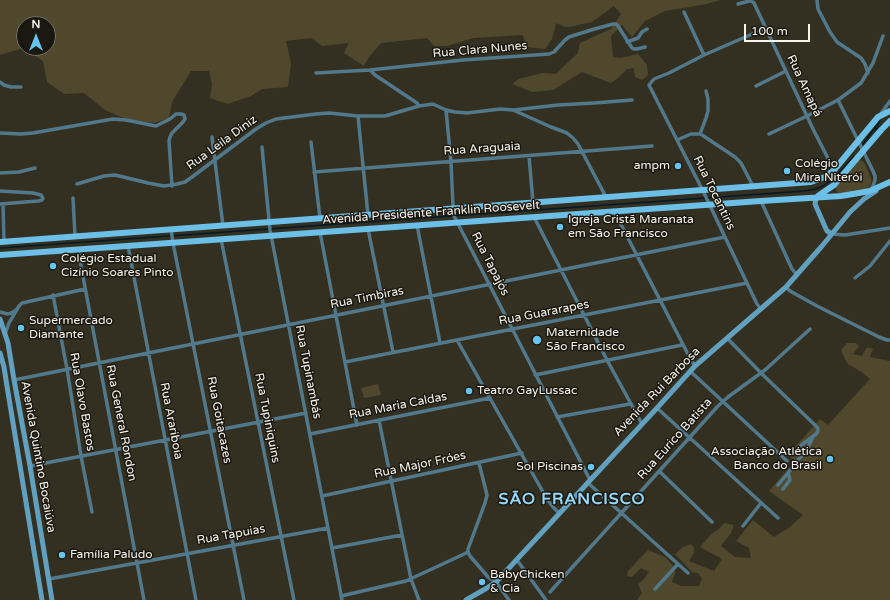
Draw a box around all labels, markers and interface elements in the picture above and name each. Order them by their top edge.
north arrow [16,16,56,56]
scale bar [746,16,812,42]
text: N [32,18,40,31]
text: 100 m [751,24,788,38]
street label: Rua Clara Nunes [432,39,528,61]
street label: Rua Amapá [783,53,825,119]
street label: Rua Leila Diniz [184,113,260,173]
street label: Rua Araguaia [443,139,521,159]
street label: Rua Tocantins [690,154,738,232]
place label: Colégio Mira Niterói [795,157,862,185]
place label: ampm [634,159,670,173]
marker: ampm [673,161,683,171]
marker: Colégio Mira Niterói [782,166,792,176]
street label: Avenida Presidente Franklin Roosevelt [322,198,540,228]
place label: Igreja Cristã Maranata em São Francisco [568,213,694,241]
marker: Igreja Cristã Maranata em São Francisco [555,222,565,232]
street label: Rua Tapajós [468,230,512,298]
place label: Colégio Estadual Cizínio Soares Pinto [61,252,173,280]
marker: Colégio Estadual Cizínio Soares Pinto [48,261,58,271]
street label: Rua Timbiras [329,284,405,312]
street label: Rua Guararapes [498,297,590,329]
place label: Supermercado Diamante [29,314,113,342]
marker: Supermercado Diamante [16,323,26,333]
street label: Rua Tupinambás [292,324,324,420]
place label: Maternidade São Francisco [546,326,625,354]
marker: Maternidade São Francisco [531,334,543,346]
street label: Avenida Rui Barbosa [611,344,703,440]
street label: Rua Olavo Bastos [66,352,98,452]
street label: Rua General Rondon [103,363,139,483]
street label: Rua Tupiniquins [251,372,283,464]
street label: Rua Goitacazes [204,375,234,465]
street label: Avenida Quintino Bocaiúva [18,380,58,534]
street label: Rua Arariboia [156,381,186,461]
place label: Teatro GayLussac [477,384,577,398]
marker: Teatro GayLussac [464,386,474,396]
street label: Rua Maria Caldas [348,389,448,423]
street label: Rua Eurico Batista [635,395,715,483]
place label: Associação Atlética Banco do Brasil [711,445,822,473]
street label: Rua Major Fróes [373,448,467,482]
marker: Associação Atlética Banco do Brasil [825,454,835,464]
place label: Sol Piscinas [516,460,583,474]
marker: Sol Piscinas [586,462,596,472]
district label: SÃO FRANCISCO [499,490,645,510]
street label: Rua Tapuias [196,522,266,548]
place label: Família Paludo [70,548,153,562]
marker: Família Paludo [57,550,67,560]
place label: BabyChicken & Cia [490,568,565,596]
marker: BabyChicken & Cia [477,577,487,587]

